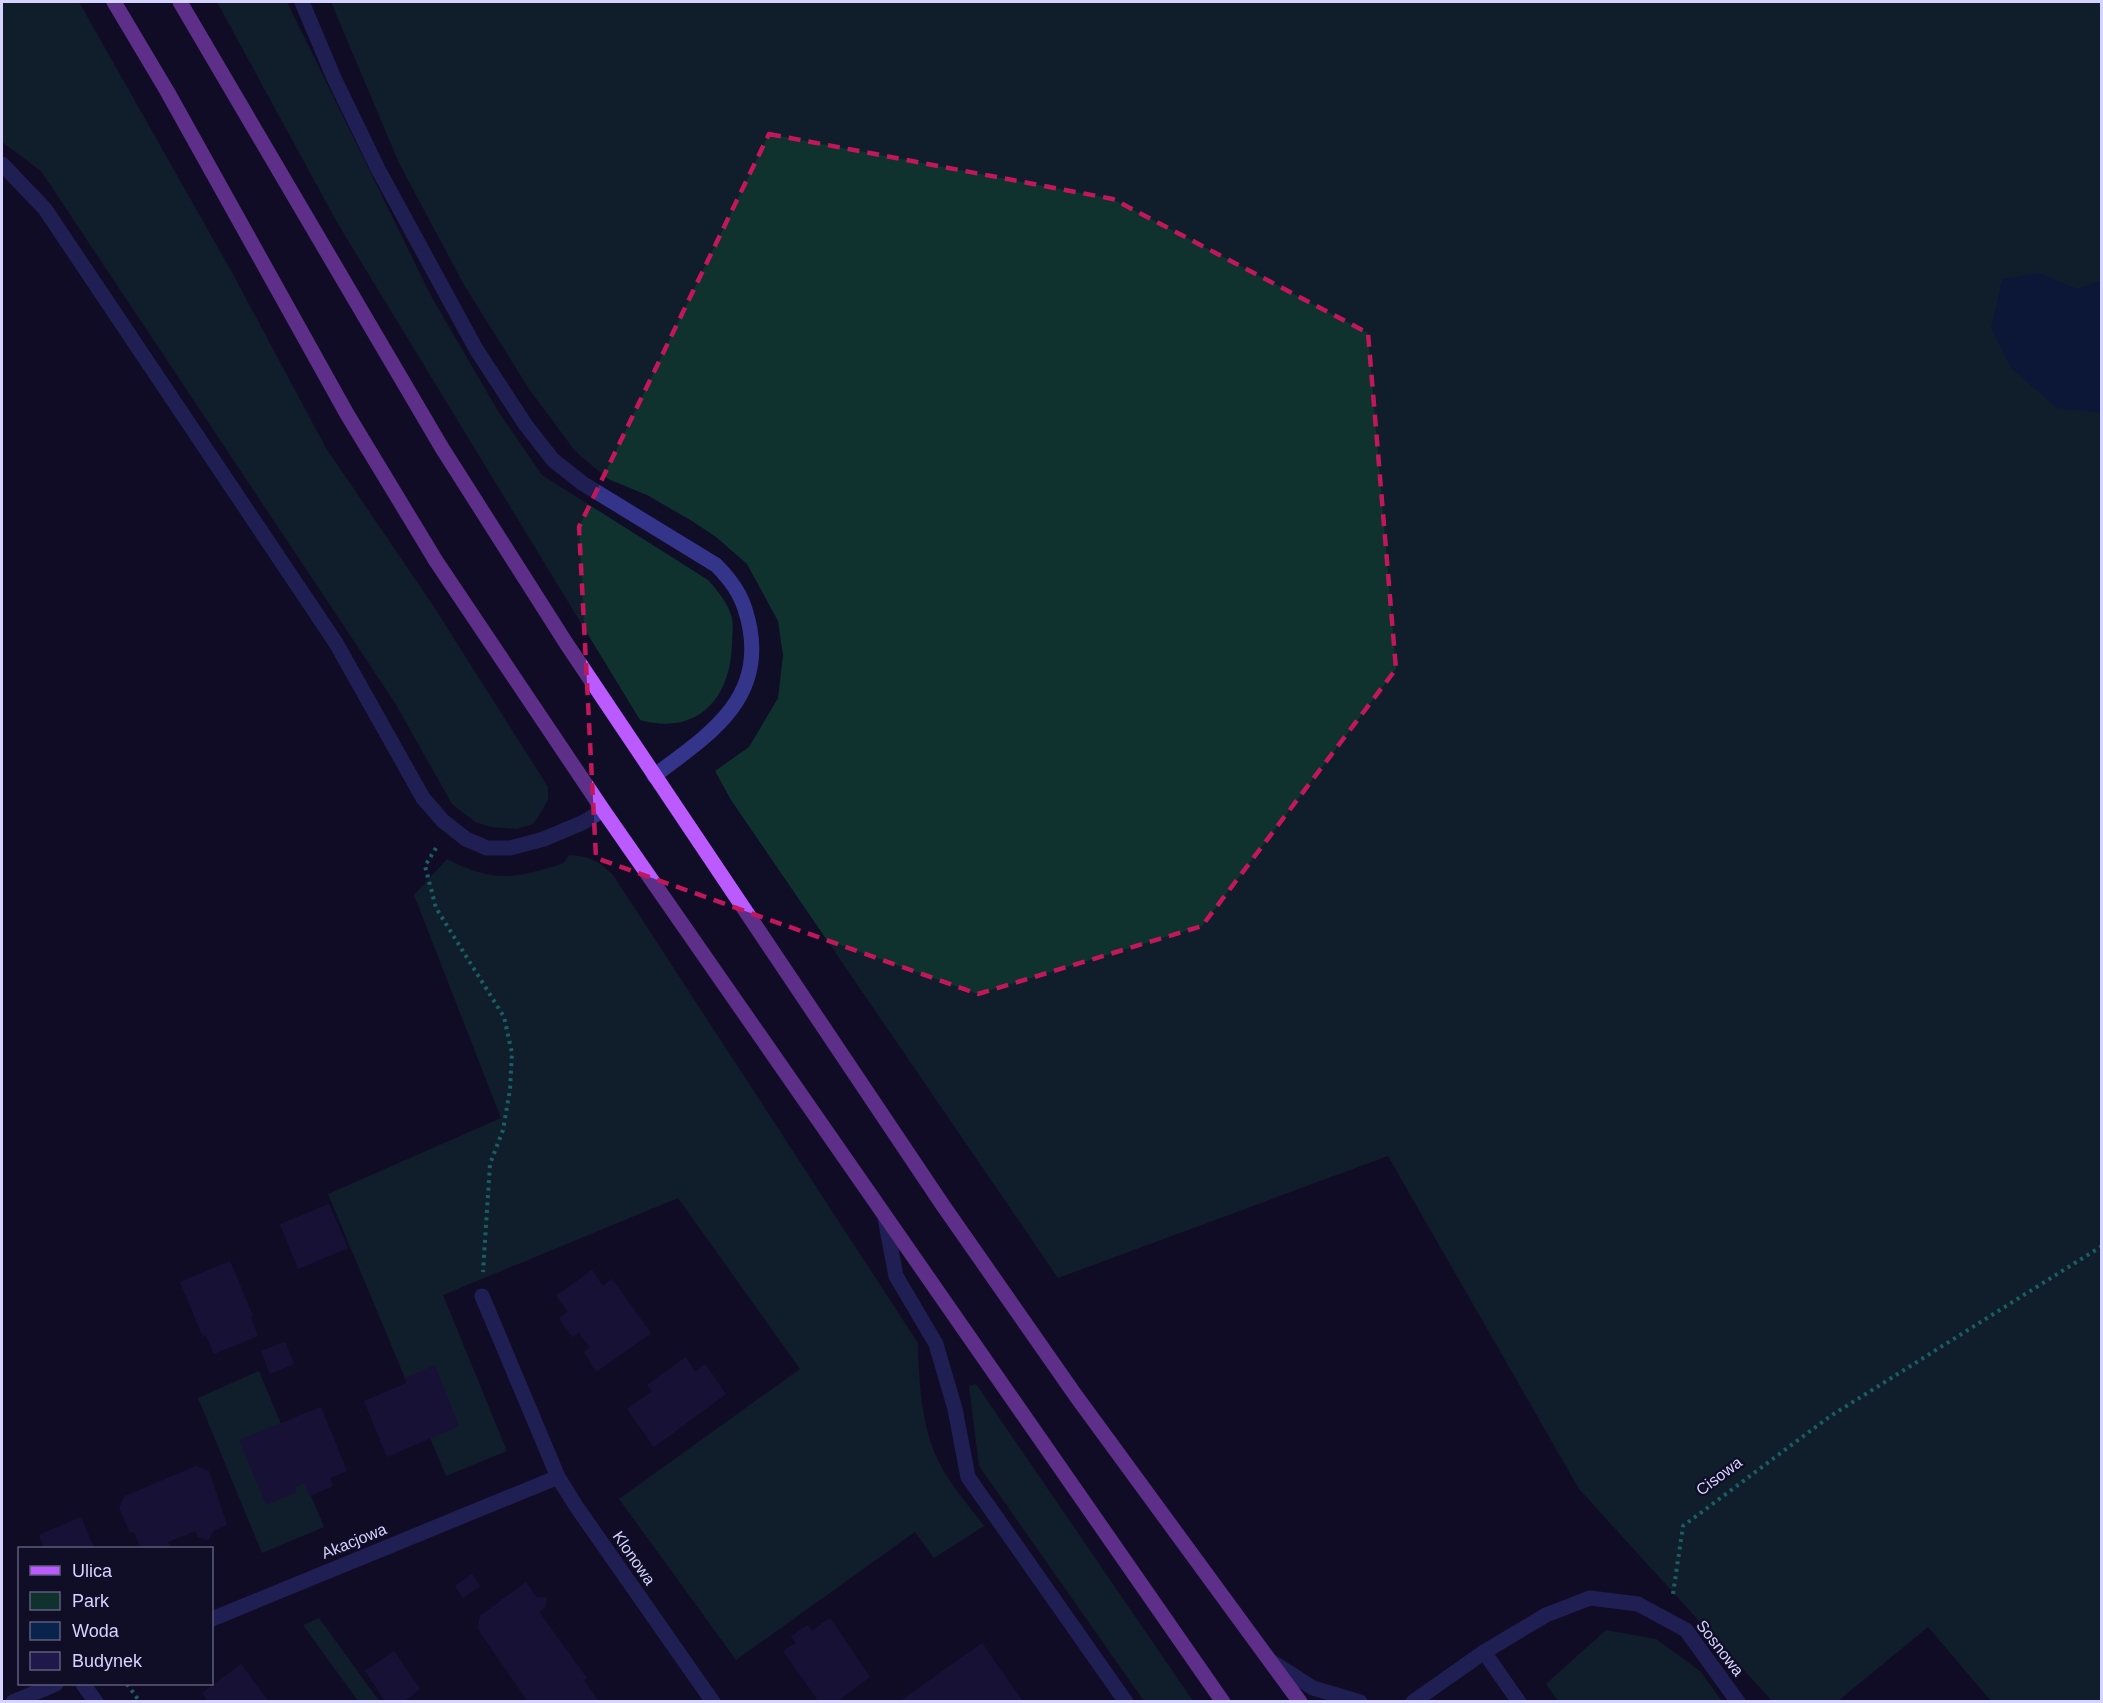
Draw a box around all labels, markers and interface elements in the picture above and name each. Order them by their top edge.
street label: Cisowa [1693,1453,1745,1499]
street label: Akacjowa [319,1520,389,1562]
street label: Klonowa [609,1528,659,1588]
legend [18,1547,213,1685]
text: Ulica [72,1561,113,1581]
text: Park [72,1591,110,1611]
street label: Sosnowa [1693,1617,1747,1679]
text: Woda [72,1621,120,1641]
text: Budynek [72,1651,143,1671]

